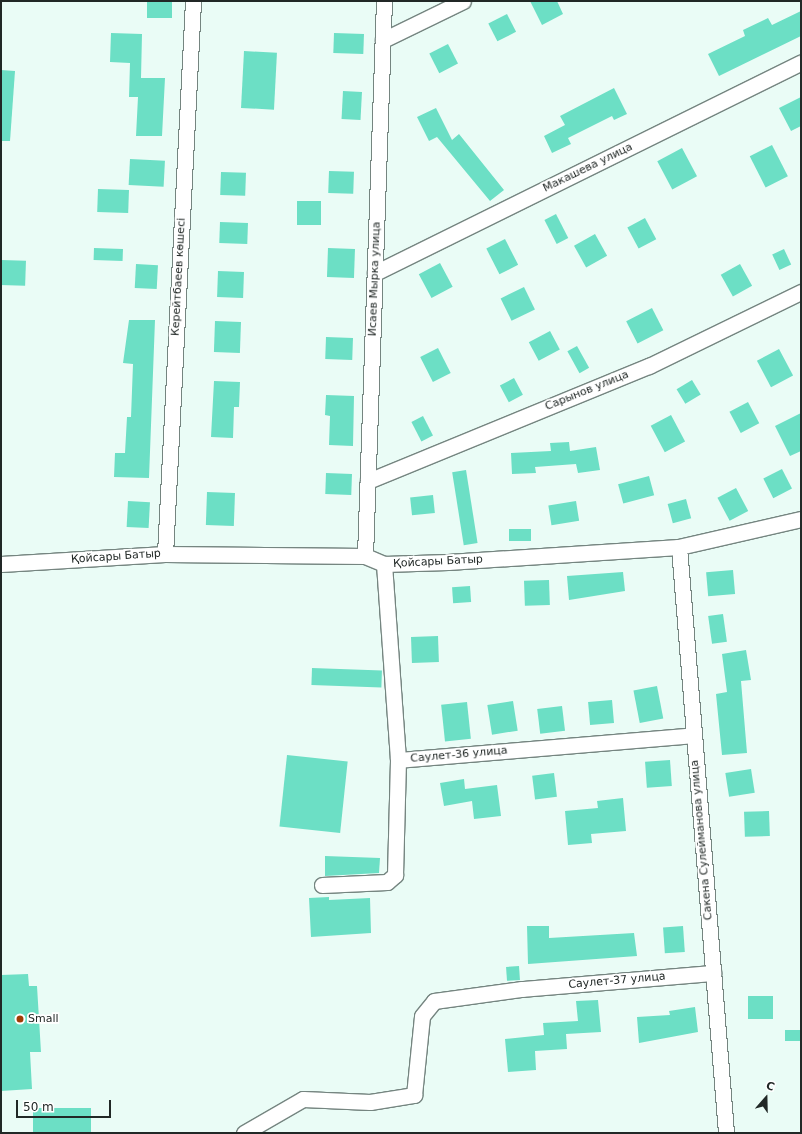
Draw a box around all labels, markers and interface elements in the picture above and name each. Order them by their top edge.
street label: Макашева улица [541,141,635,195]
street label: Керейтбаеев көшесі [169,218,189,336]
street label: Исаев Мырка улица [366,221,384,337]
street label: Сарынов улица [543,368,631,414]
street label: Қойсары Батыр [71,547,161,567]
street label: Қойсары Батыр [393,553,483,571]
street label: Саулет-36 улица [410,744,508,766]
street label: Сакена Сулейманова улица [688,759,716,921]
street label: Саулет-37 улица [568,970,666,992]
place label: Small [28,1012,59,1026]
marker: Small [15,1014,25,1024]
north arrow [746,1078,786,1118]
text: С [764,1079,776,1094]
scale bar [18,1092,113,1118]
text: 50 m [23,1100,54,1114]

